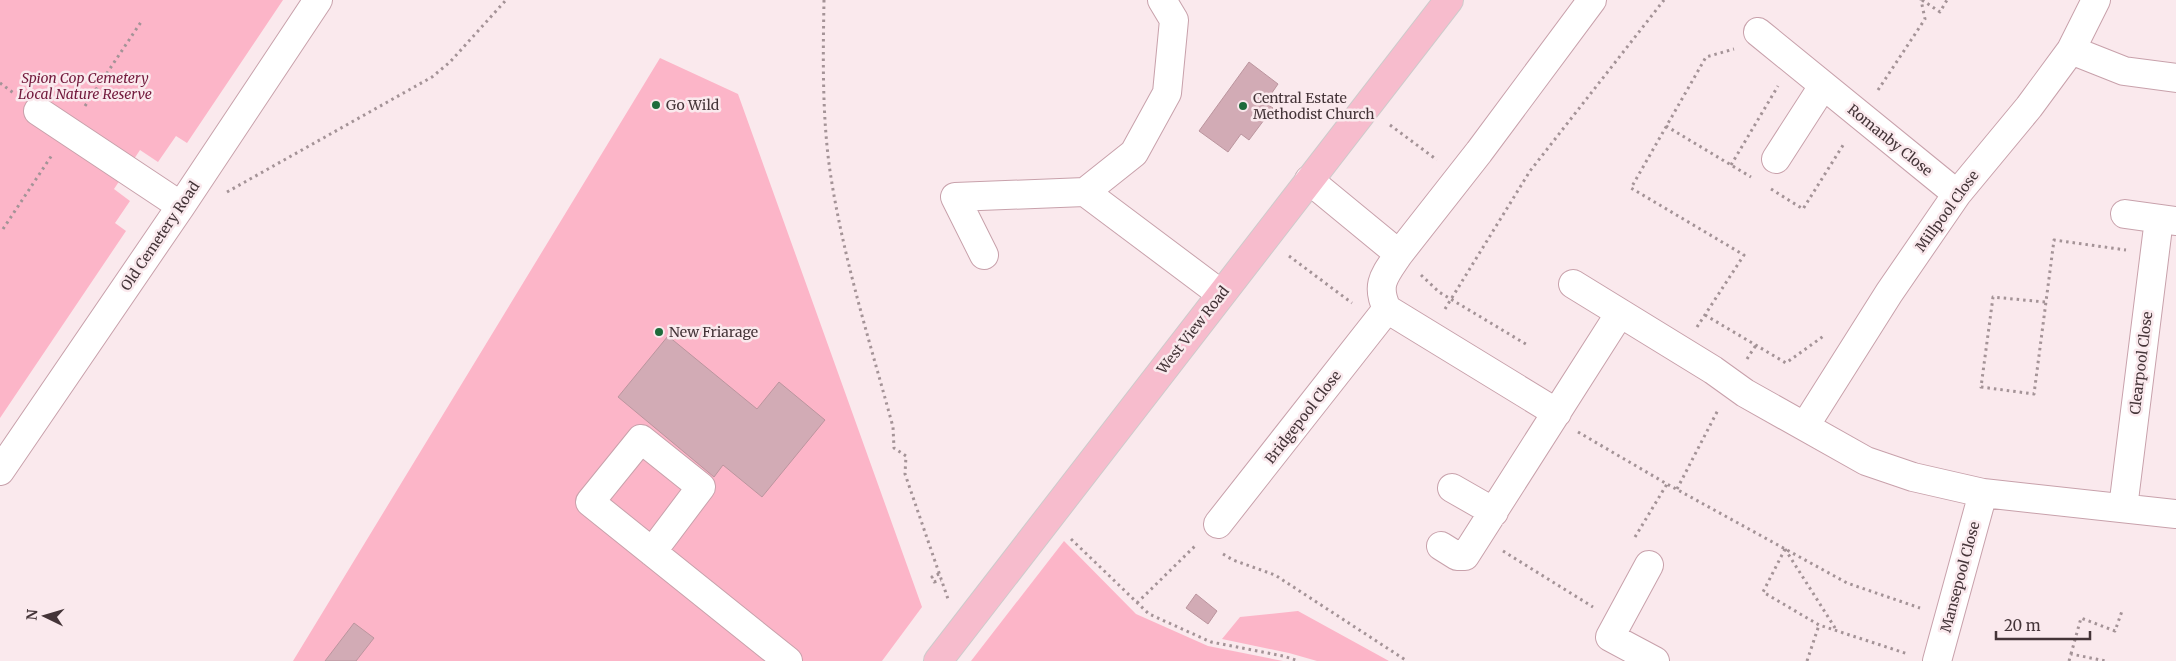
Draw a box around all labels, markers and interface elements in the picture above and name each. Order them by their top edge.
park label: Spion Cop Cemetery Local Nature Reserve [18,69,152,103]
place label: Central Estate Methodist Church [1253,89,1375,123]
place label: Go Wild [666,96,720,114]
marker: Go Wild [650,99,662,111]
marker: Central Estate Methodist Church [1237,100,1249,112]
street label: Romanby Close [1844,100,1936,180]
street label: Millpool Close [1912,167,1982,255]
street label: Old Cemetery Road [117,177,204,294]
street label: West View Road [1152,282,1233,378]
street label: Clearpool Close [2126,310,2156,416]
place label: New Friarage [669,323,758,341]
marker: New Friarage [653,326,665,338]
street label: Bridgepool Close [1261,367,1345,467]
street label: Mansepool Close [1937,520,1983,634]
north arrow [20,591,70,641]
scale bar [1996,608,2090,640]
text: N [23,609,41,621]
text: 20 m [2004,616,2041,635]

